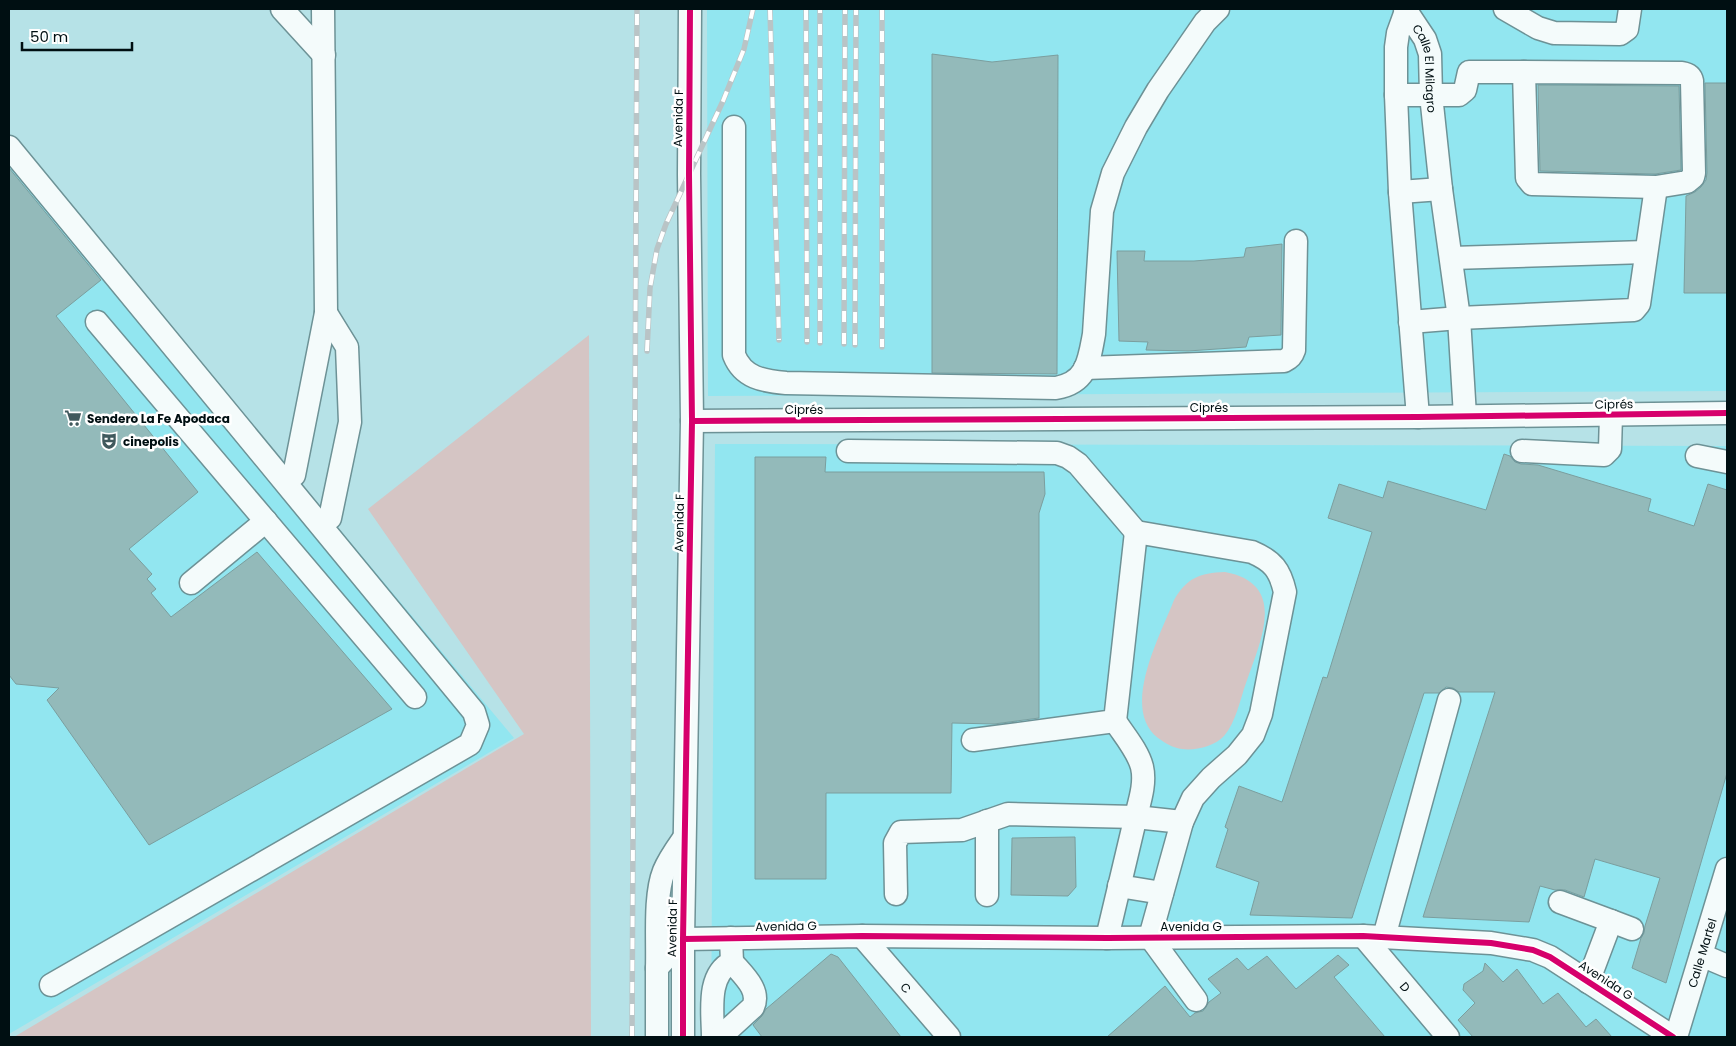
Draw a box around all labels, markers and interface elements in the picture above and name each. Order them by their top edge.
scale bar [22,20,132,52]
street label: Calle El Milagro [1409,21,1441,114]
text: 50 m [30,26,68,47]
street label: Avenida F [669,89,687,147]
street label: Ciprés [1595,395,1633,413]
street label: Ciprés [1190,399,1228,416]
street label: Ciprés [785,401,823,418]
supermarket icon: Sendero La Fe Apodaca [63,408,83,428]
place label: Sendero La Fe Apodaca [87,410,230,427]
theatre icon: cinepolis [99,431,119,451]
place label: cinepolis [123,433,179,450]
street label: Avenida F [670,494,688,552]
street label: Avenida F [663,899,681,957]
street label: Calle Martel [1683,916,1720,990]
street label: Avenida G [755,917,817,935]
street label: Avenida G [1160,918,1222,935]
street label: Avenida G [1576,956,1636,1004]
street label: C [897,978,916,997]
street label: D [1396,978,1415,995]

